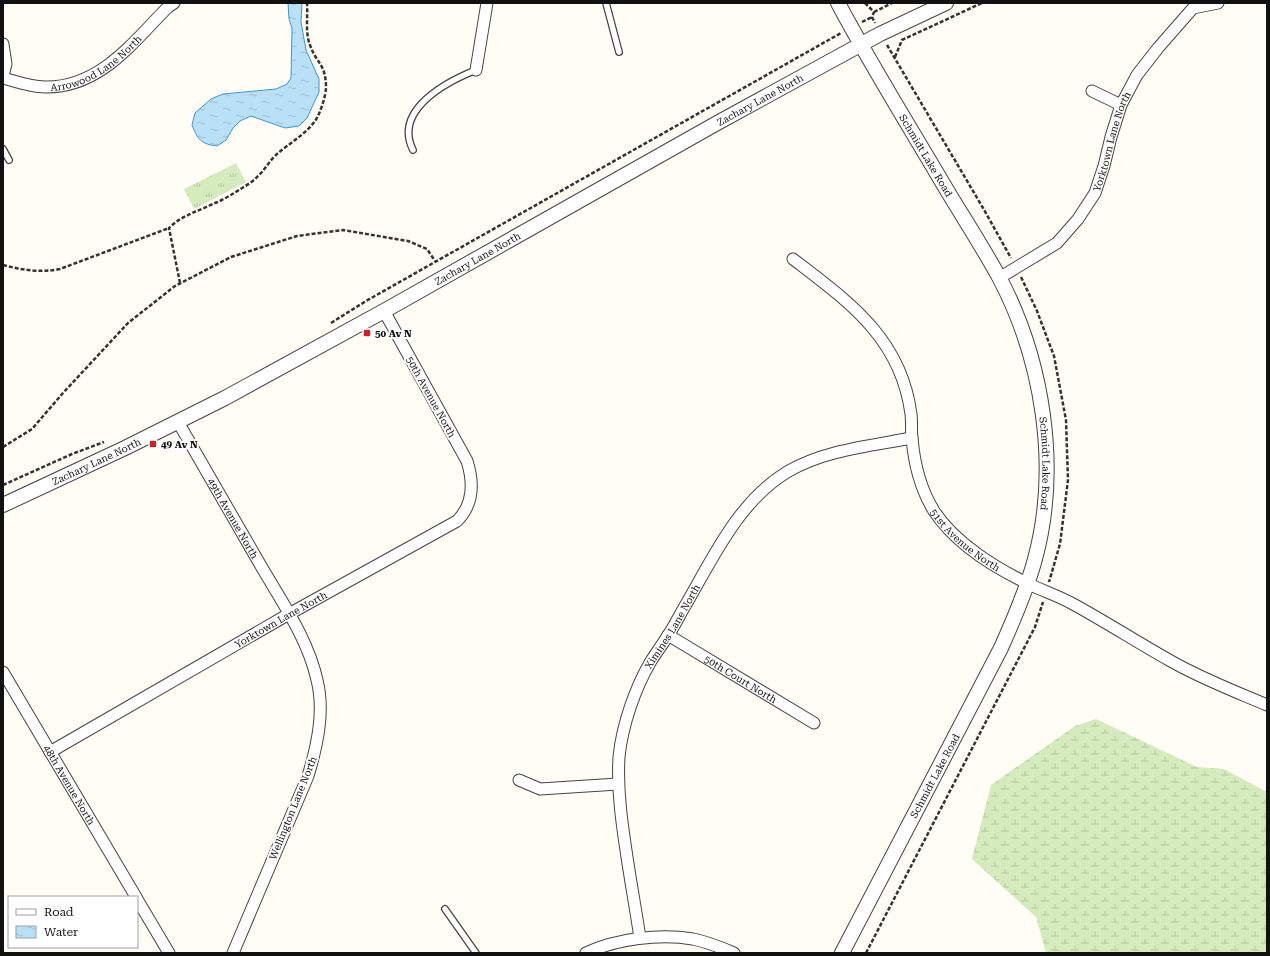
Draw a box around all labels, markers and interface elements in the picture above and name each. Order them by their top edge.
street label: Arrowood Lane North [50,32,144,92]
street label: Zachary Lane North [715,71,805,128]
street label: Yorktown Lane North [1090,89,1133,193]
street label: Schmidt Lake Road [897,112,955,199]
street label: Zachary Lane North [433,229,523,287]
marker: 50 Av N [362,328,372,338]
place label: 50 Av N [375,328,412,339]
street label: 50th Avenue North [404,355,458,440]
street label: Schmidt Lake Road [1038,416,1052,511]
street label: Zachary Lane North [50,435,143,487]
marker: 49 Av N [148,439,158,449]
place label: 49 Av N [161,439,198,450]
street label: 49th Avenue North [206,476,261,561]
street label: 51st Avenue North [929,507,1003,573]
street label: Ximines Lane North [642,582,702,670]
street label: Yorktown Lane North [232,589,329,650]
street label: 50th Court North [703,653,779,705]
street label: Schmidt Lake Road [908,732,962,820]
street label: 48th Avenue North [42,743,98,827]
street label: Wellington Lane North [267,754,319,861]
legend [8,896,138,948]
text: Road [44,905,74,919]
text: Water [44,925,78,939]

